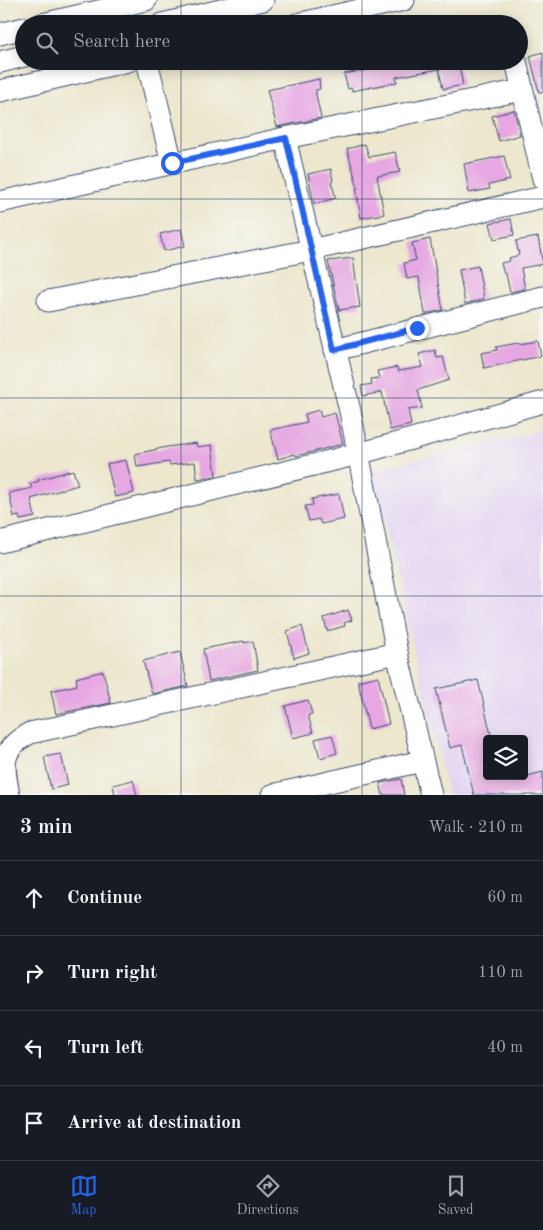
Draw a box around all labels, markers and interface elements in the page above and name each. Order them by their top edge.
search box [15,15,528,70]
icon: search [33,29,61,57]
text: Search here [73,33,170,52]
route start [161,152,184,175]
route end [406,317,429,340]
map controls [483,735,528,780]
button: layers [483,735,528,780]
text: 3 min [20,817,73,838]
text: Walk · 210 m [428,820,523,836]
icon: ahead [20,884,48,912]
text: Continue [67,889,142,908]
text: 60 m [487,890,523,906]
icon: right [20,959,48,987]
text: Turn right [67,964,157,983]
text: 110 m [478,965,523,981]
icon: left [20,1034,48,1062]
text: Turn left [67,1039,144,1058]
text: 40 m [487,1040,523,1056]
icon: arrive [20,1109,48,1137]
text: Arrive at destination [67,1114,241,1133]
tab: Map [70,1172,98,1219]
tab: Directions [237,1172,299,1219]
tab: Saved [438,1172,473,1219]

